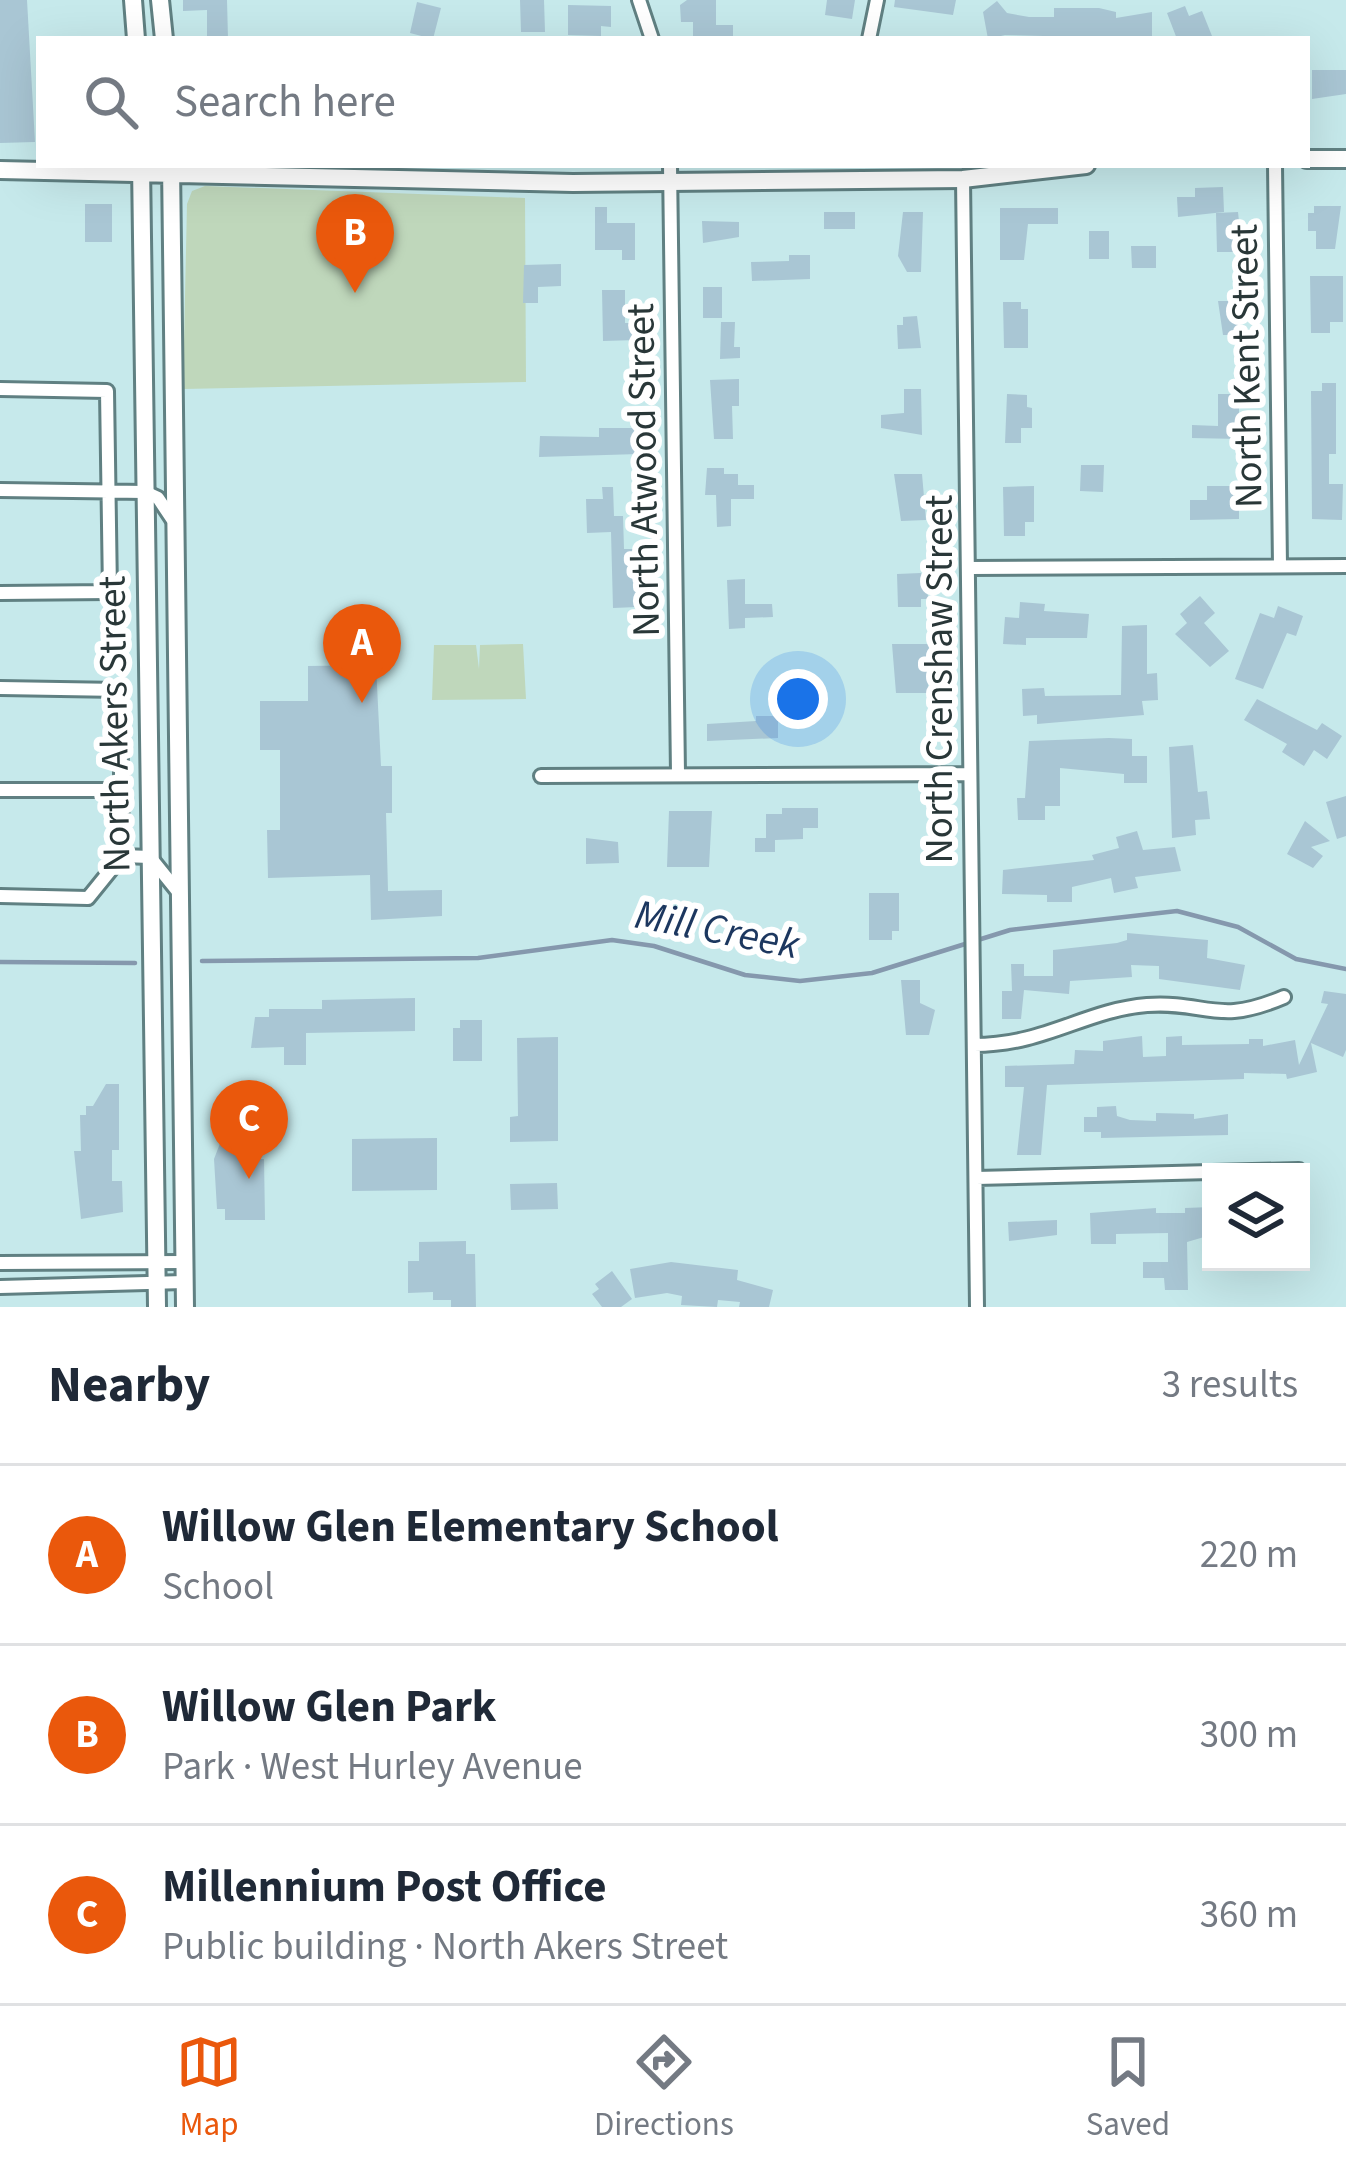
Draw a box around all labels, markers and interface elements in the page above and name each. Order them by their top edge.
search box [36,36,1310,168]
icon: search [78,69,144,135]
text: Search here [174,70,396,134]
pin: B [316,194,394,293]
street label: North Kent Street [1217,224,1277,508]
street label: North Atwood Street [613,303,675,637]
street label: North Crenshaw Street [912,495,968,863]
street label: North Akers Street [84,575,146,873]
pin: A [323,604,401,703]
your location [768,669,828,729]
water label: Mill Creek [630,885,805,975]
pin: C [210,1080,288,1179]
map controls [1202,1163,1310,1271]
button: layers [1202,1163,1310,1271]
text: Nearby [48,1349,210,1421]
text: 3 results [1162,1357,1298,1413]
text: Willow Glen Elementary School [162,1495,779,1559]
text: A [76,1527,98,1583]
text: 220 m [1200,1527,1298,1583]
text: School [162,1559,274,1615]
text: Willow Glen Park [162,1675,497,1739]
text: B [75,1707,99,1763]
text: 300 m [1200,1707,1298,1763]
text: Park · West Hurley Avenue [162,1739,583,1795]
text: Millennium Post Office [162,1855,607,1919]
text: C [76,1887,98,1943]
text: 360 m [1200,1887,1298,1943]
text: Public building · North Akers Street [162,1919,728,1975]
tab: Map [176,2029,242,2148]
tab: Directions [594,2029,734,2148]
tab: Saved [1086,2029,1170,2148]

